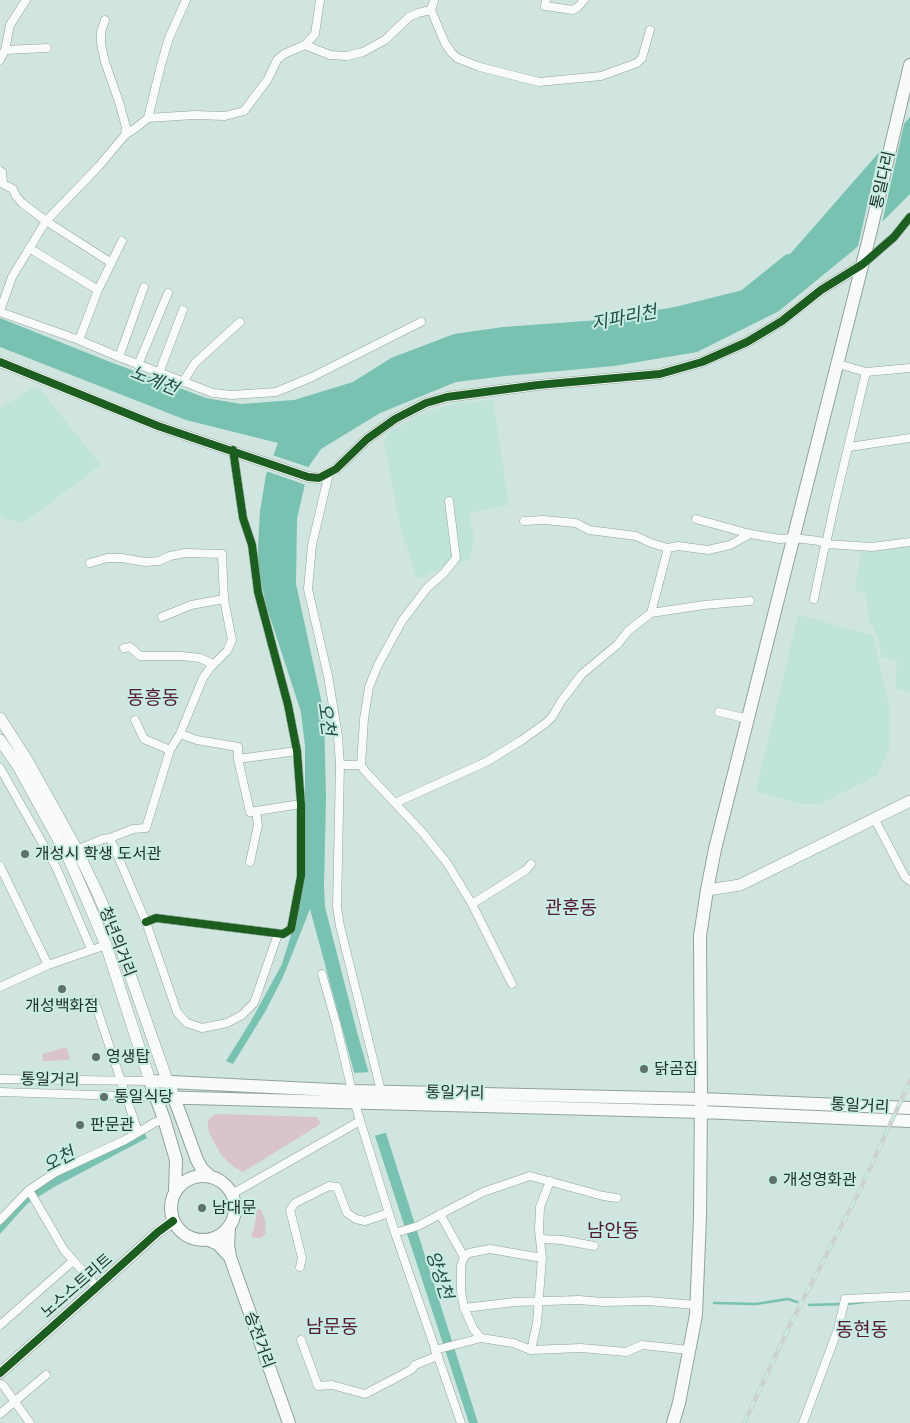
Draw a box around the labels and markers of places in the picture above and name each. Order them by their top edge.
place label: 개성시 학생 도서관 [35,844,161,864]
marker: 개성시 학생 도서관 [19,848,31,860]
marker: 개성백화점 [56,983,68,995]
place label: 개성백화점 [25,996,99,1016]
place label: 영생탑 [106,1047,150,1067]
marker: 영생탑 [90,1051,102,1063]
place label: 닭곰집 [654,1059,698,1079]
marker: 닭곰집 [638,1063,650,1075]
place label: 통일식당 [114,1087,173,1107]
marker: 통일식당 [98,1091,110,1103]
place label: 판문관 [90,1115,134,1135]
marker: 판문관 [74,1119,86,1131]
place label: 개성영화관 [783,1170,857,1190]
marker: 개성영화관 [767,1174,779,1186]
place label: 남대문 [212,1198,256,1218]
marker: 남대문 [196,1202,208,1214]

